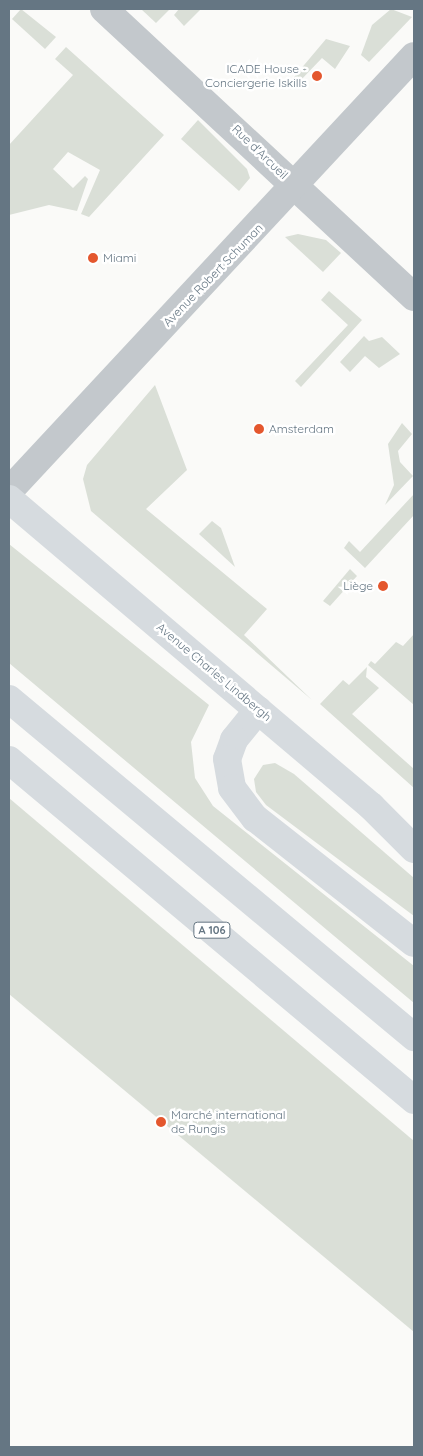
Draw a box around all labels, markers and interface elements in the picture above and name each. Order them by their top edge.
place label: ICADE House - Conciergerie Iskills [205,62,307,90]
marker: ICADE House - Conciergerie Iskills [311,70,323,82]
street label: Rue d'Arcueil [229,122,291,182]
street label: Avenue Robert Schuman [160,221,266,329]
place label: Miami [103,251,136,265]
marker: Miami [87,252,99,264]
place label: Amsterdam [269,422,334,436]
marker: Amsterdam [253,423,265,435]
place label: Liège [343,579,373,593]
marker: Liège [377,580,389,592]
street label: Avenue Charles Lindbergh [154,620,274,724]
road number: A 106 [193,922,231,938]
place label: Marché international de Rungis [171,1108,286,1136]
marker: Marché international de Rungis [155,1116,167,1128]

